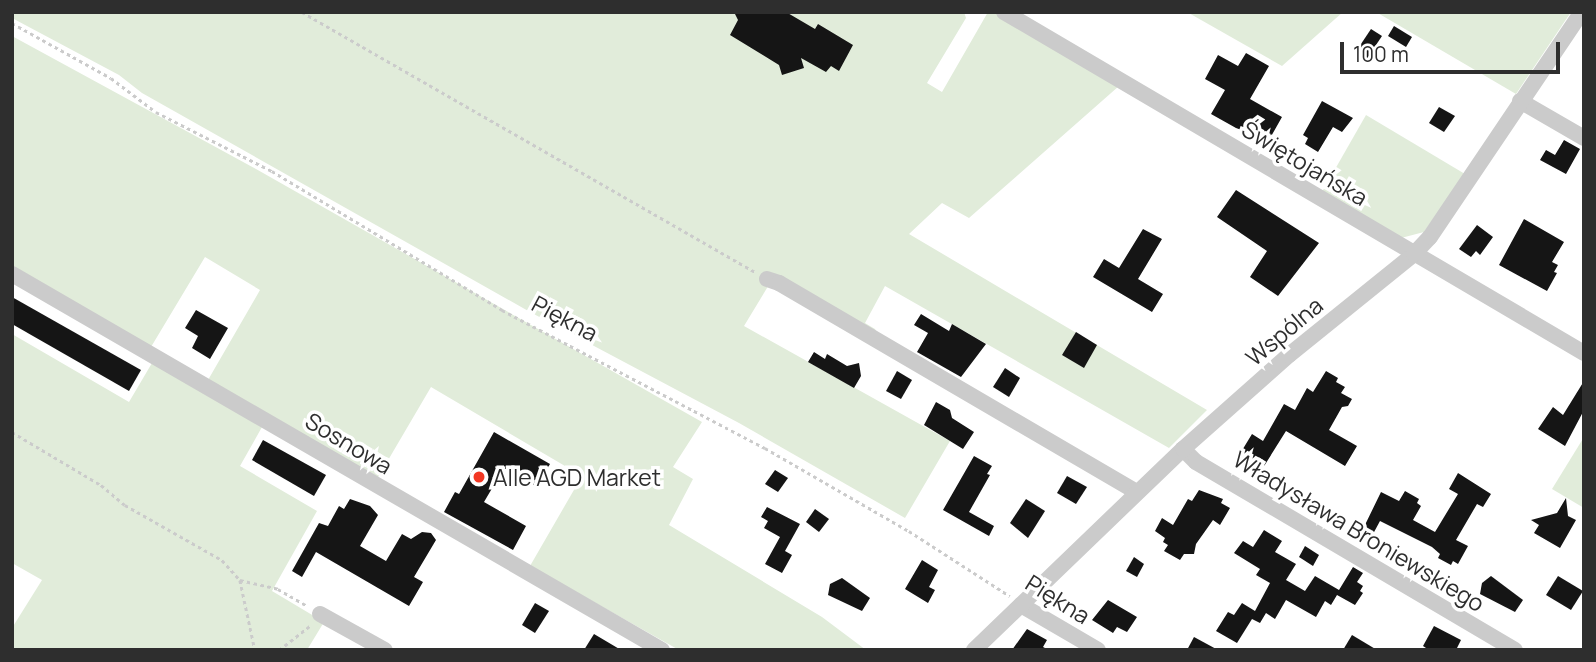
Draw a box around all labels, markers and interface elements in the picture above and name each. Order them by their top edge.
scale bar [1344,28,1564,72]
text: 100 m [1353,40,1409,68]
street label: Świętojańska [1237,115,1373,211]
street label: Piękna [527,289,603,347]
street label: Wspólna [1240,291,1328,371]
street label: Sosnowa [301,406,397,480]
street label: Władysława Broniewskiego [1228,445,1490,617]
place label: Alle AGD Market [493,463,661,491]
marker: Alle AGD Market [471,469,487,485]
street label: Piękna [1021,569,1095,629]

